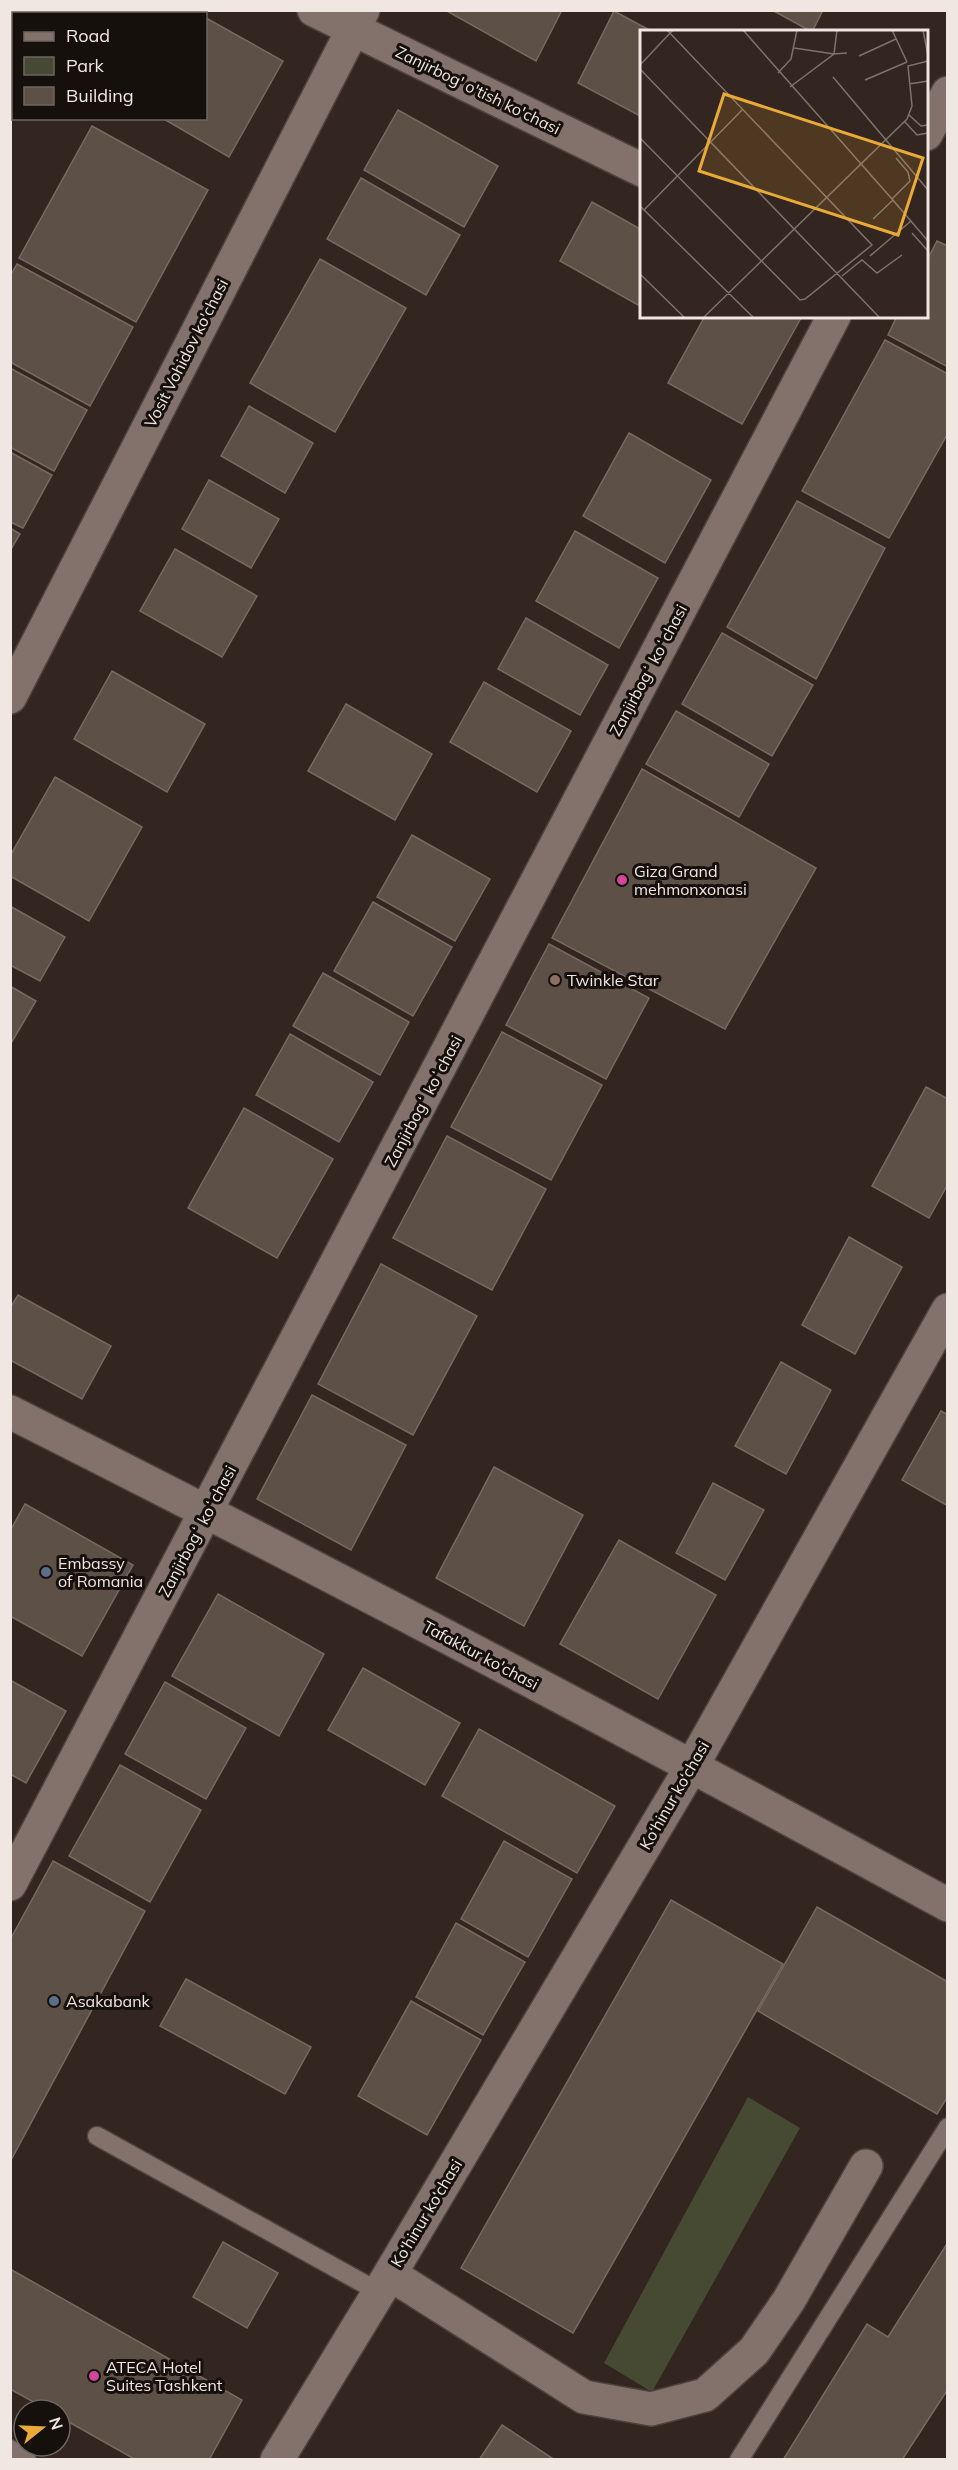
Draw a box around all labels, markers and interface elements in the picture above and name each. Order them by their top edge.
legend [12,12,207,120]
text: Road [66,24,110,47]
inset map [640,30,928,318]
street label: Zanjirbog' o'tish ko'chasi [392,41,564,139]
text: Park [66,54,105,77]
text: Building [66,84,134,107]
street label: Vosit Vohidov ko'chasi [140,275,232,431]
street label: Zanjirbogʻ koʻchasi [605,601,691,739]
place label: Giza Grand mehmonxonasi [634,861,747,899]
marker: Giza Grand mehmonxonasi [615,873,629,887]
place label: Twinkle Star [567,970,659,990]
marker: Twinkle Star [548,973,562,987]
street label: Zanjirbogʻ koʻchasi [380,1032,466,1170]
street label: Zanjirbogʻ koʻchasi [154,1462,240,1600]
place label: Embassy of Romania [58,1553,143,1591]
marker: Embassy of Romania [39,1565,53,1579]
street label: Tafakkur ko'chasi [420,1616,542,1694]
street label: Ko‘hinur ko‘chasi [635,1737,713,1853]
place label: Asakabank [66,1991,151,2011]
marker: Asakabank [47,1994,61,2008]
street label: Ko‘hinur ko‘chasi [386,2155,466,2271]
place label: ATECA Hotel Suites Tashkent [106,2357,223,2395]
marker: ATECA Hotel Suites Tashkent [87,2369,101,2383]
north arrow [12,2398,72,2458]
text: N [45,2415,68,2432]

